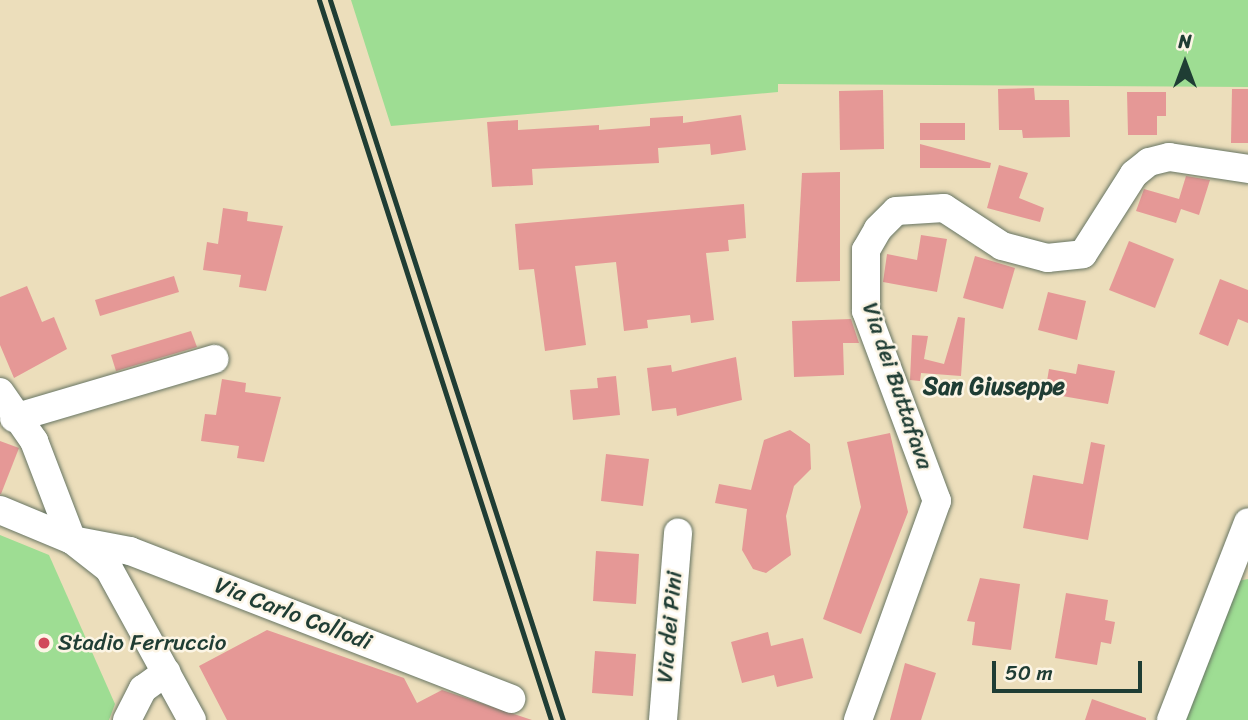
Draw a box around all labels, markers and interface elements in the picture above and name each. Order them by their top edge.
text: N [1178,25,1192,58]
north arrow [1150,28,1220,98]
street label: Via dei Buttafava [855,299,939,473]
district label: San Giuseppe [923,373,1065,401]
street label: Via dei Pini [651,570,689,684]
street label: Via Carlo Collodi [210,571,376,657]
place label: Stadio Ferruccio [58,629,226,657]
marker: Stadio Ferruccio [36,635,52,651]
scale bar [996,646,1146,690]
text: 50 m [1005,654,1053,692]

